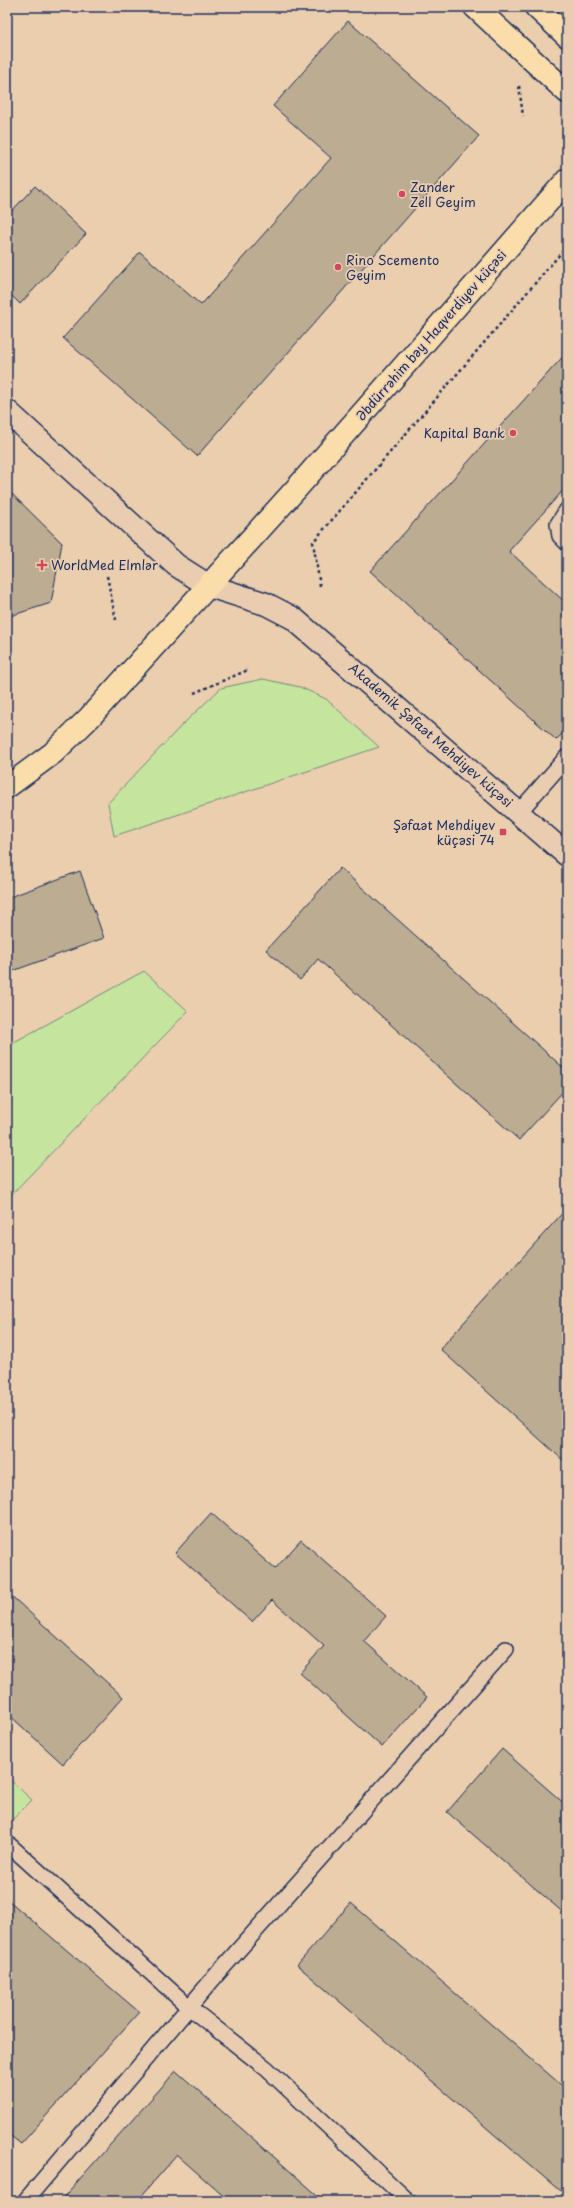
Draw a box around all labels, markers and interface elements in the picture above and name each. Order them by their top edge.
place label: Zander Zell Geyim [410,177,476,211]
marker: Zander Zell Geyim [397,189,407,199]
street label: Əbdürrəhim bəy Haqverdiyev küçəsi [351,245,510,424]
place label: Rino Scemento Geyim [346,250,439,284]
marker: Rino Scemento Geyim [333,262,343,272]
place label: Kapital Bank [424,423,505,442]
marker: Kapital Bank [508,428,518,438]
place label: WorldMed Elmlər [51,555,159,574]
marker: WorldMed Elmlər [36,559,48,571]
street label: Akademik Şəfaət Mehdiyev küçəsi [345,658,517,811]
place label: Şəfaət Mehdiyev küçəsi 74 [393,815,495,849]
marker: Şəfaət Mehdiyev küçəsi 74 [498,827,508,837]

